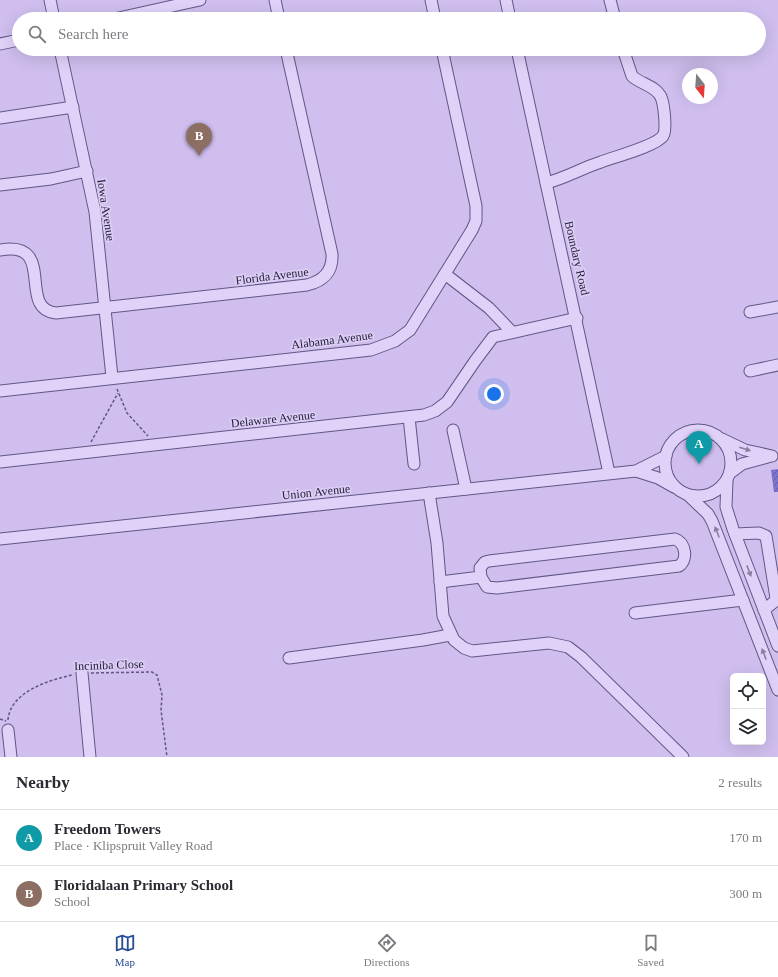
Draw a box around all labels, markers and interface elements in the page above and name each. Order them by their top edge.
search box [12,12,766,56]
icon: search [26,23,48,45]
text: Search here [58,26,128,42]
north arrow [682,68,718,104]
pin: B [186,123,212,156]
street label: Iowa Avenue [94,178,118,242]
street label: Boundary Road [562,220,592,296]
street label: Florida Avenue [235,265,309,287]
street label: Alabama Avenue [290,328,374,352]
your location [484,384,504,404]
street label: Delaware Avenue [230,408,316,430]
pin: A [686,431,712,464]
one-way arrow [740,447,752,453]
street label: Union Avenue [281,481,351,503]
one-way arrow [714,527,720,538]
one-way arrow [747,565,753,577]
one-way arrow [760,647,766,659]
street label: Inciniba Close [74,657,144,673]
map controls [730,673,766,745]
button: locate [730,673,766,709]
button: layers [730,709,766,745]
text: Nearby [16,773,70,792]
text: 2 results [718,775,762,790]
text: Freedom Towers [54,821,161,837]
text: A [24,830,34,845]
text: 170 m [729,830,762,845]
text: Place · Klipspruit Valley Road [54,838,213,853]
text: Floridalaan Primary School [54,877,233,893]
text: B [25,886,33,901]
text: 300 m [729,886,762,901]
text: School [54,894,90,909]
tab: Map [114,932,136,968]
tab: Directions [364,932,409,968]
tab: Saved [637,932,664,968]

